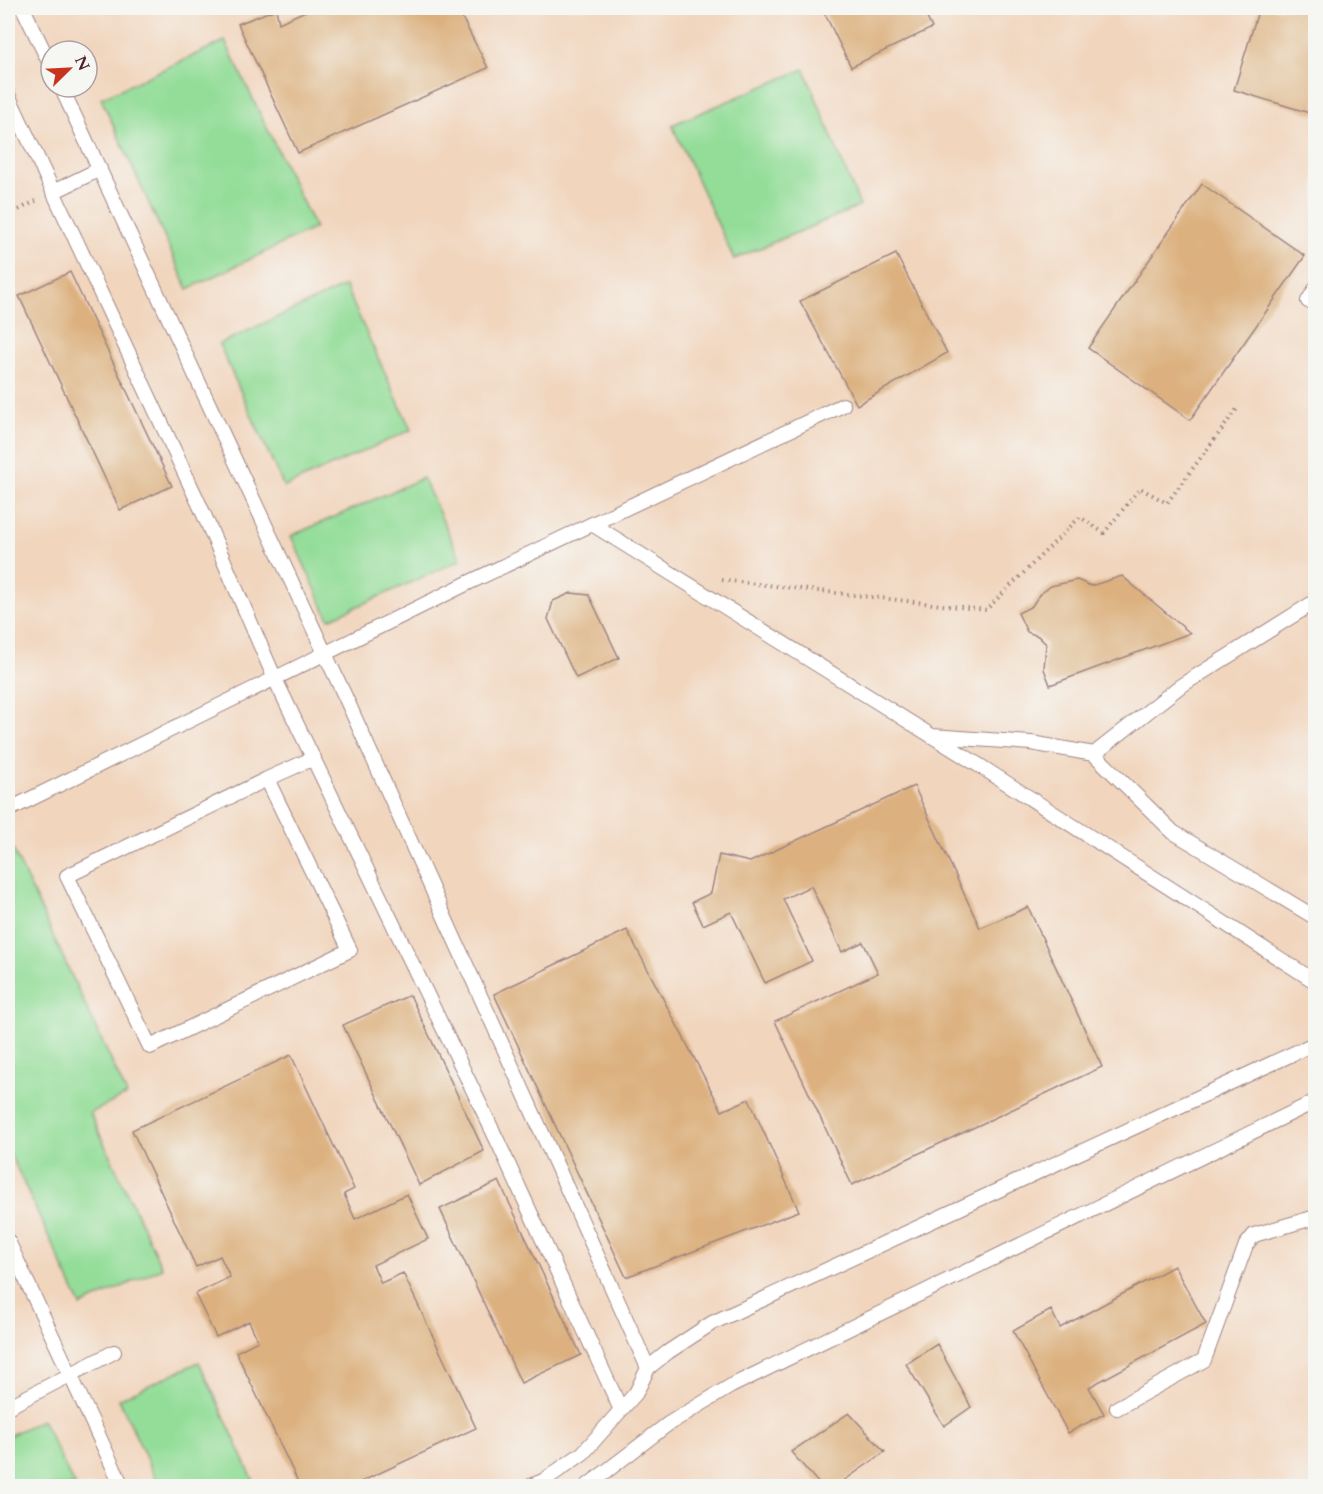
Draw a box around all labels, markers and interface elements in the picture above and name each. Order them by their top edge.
north arrow [39,39,99,99]
text: N [69,52,95,74]

